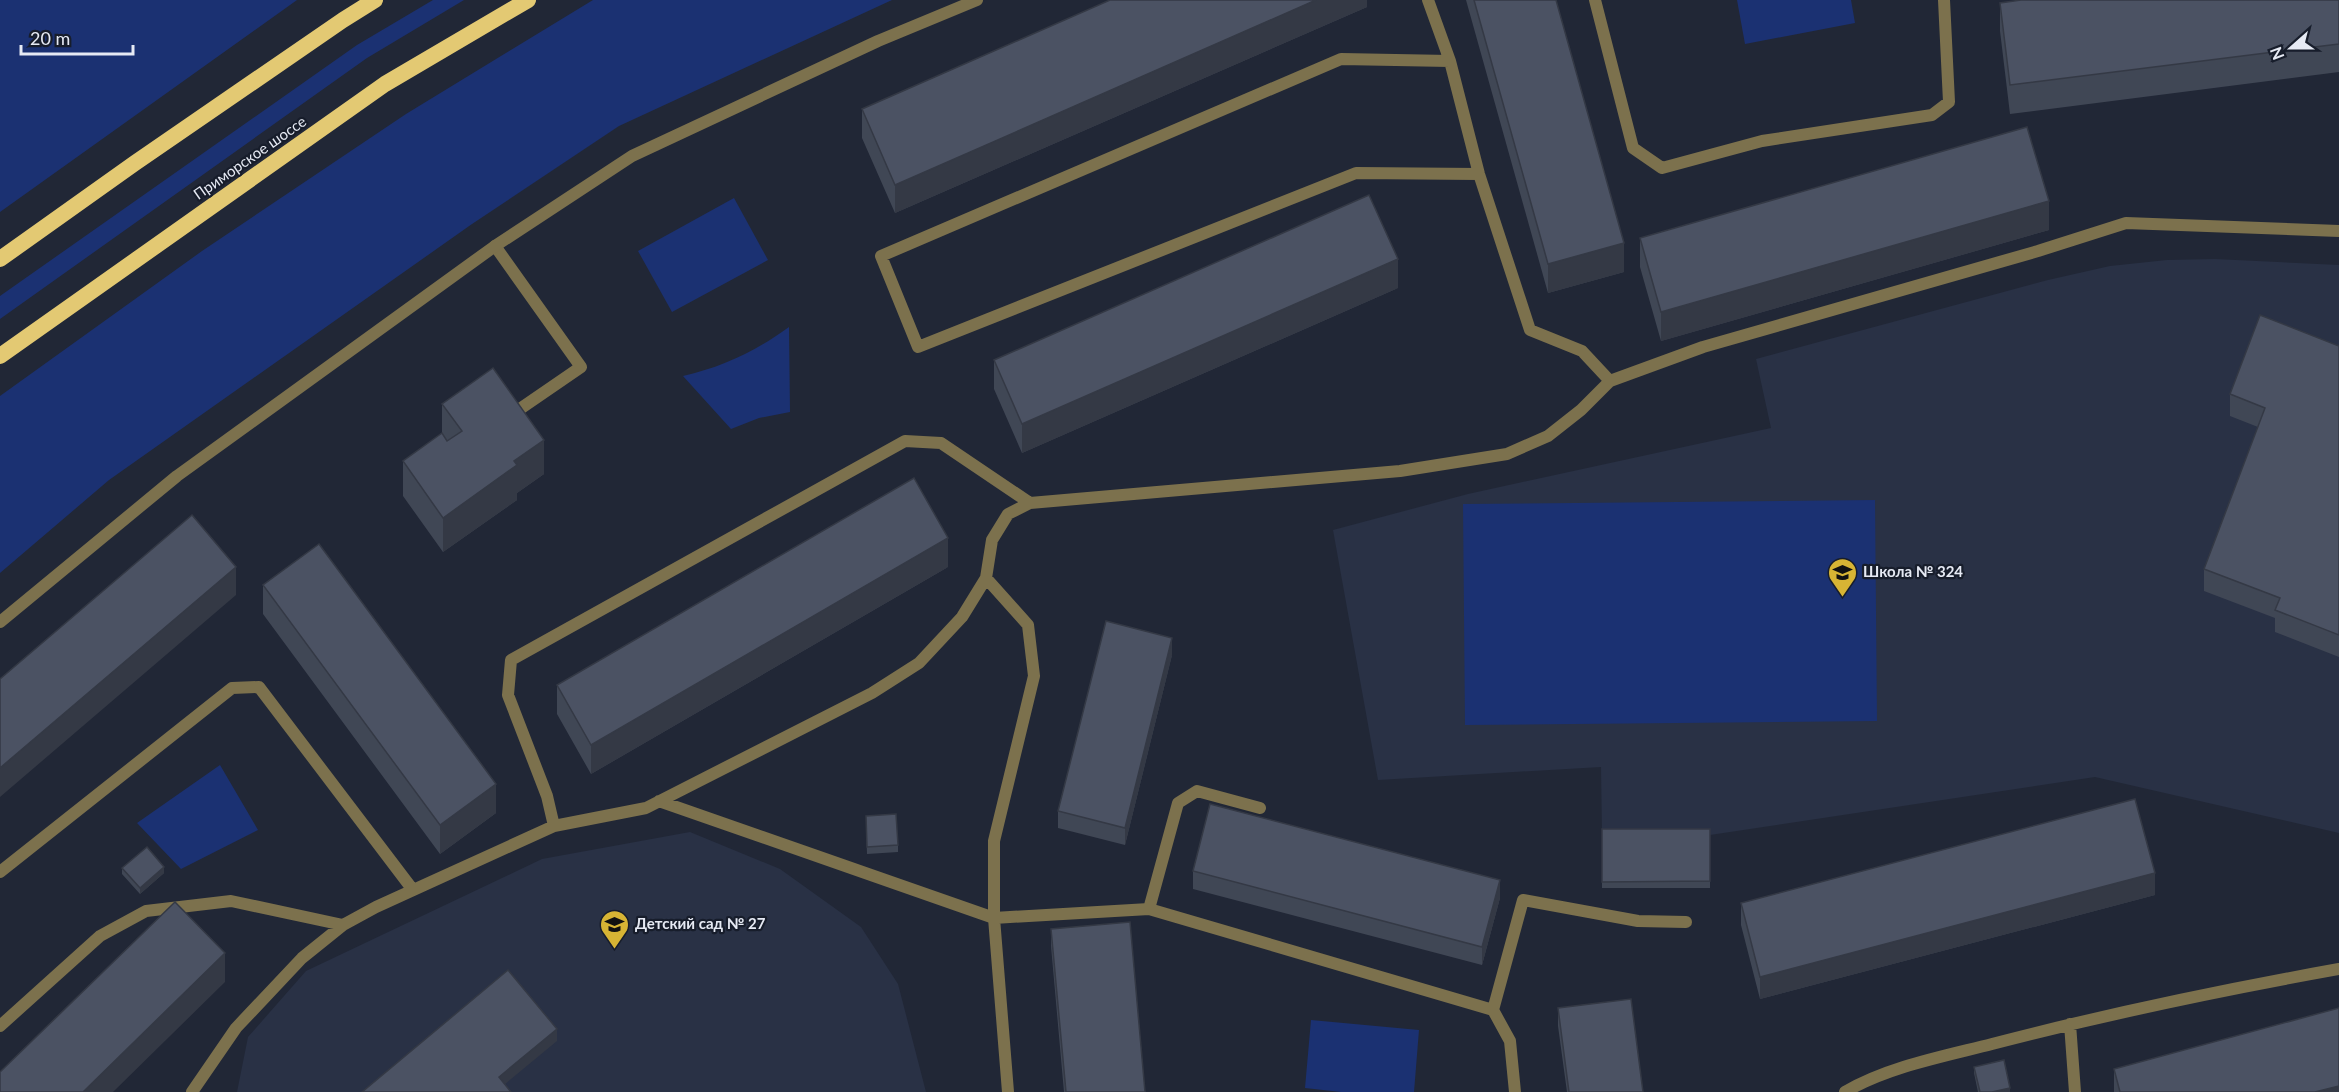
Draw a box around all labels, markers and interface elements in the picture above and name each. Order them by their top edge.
scale bar [21,18,134,56]
north arrow [2261,18,2321,78]
text: 20 m [30,27,70,49]
text: N [2265,44,2288,63]
street label: Приморское шоссе [190,112,309,203]
school or university icon: Школа № 324 [1826,556,1858,598]
place label: Школа № 324 [1863,562,1963,580]
school or university icon: Детский сад № 27 [598,908,630,950]
place label: Детский сад № 27 [635,914,766,932]

